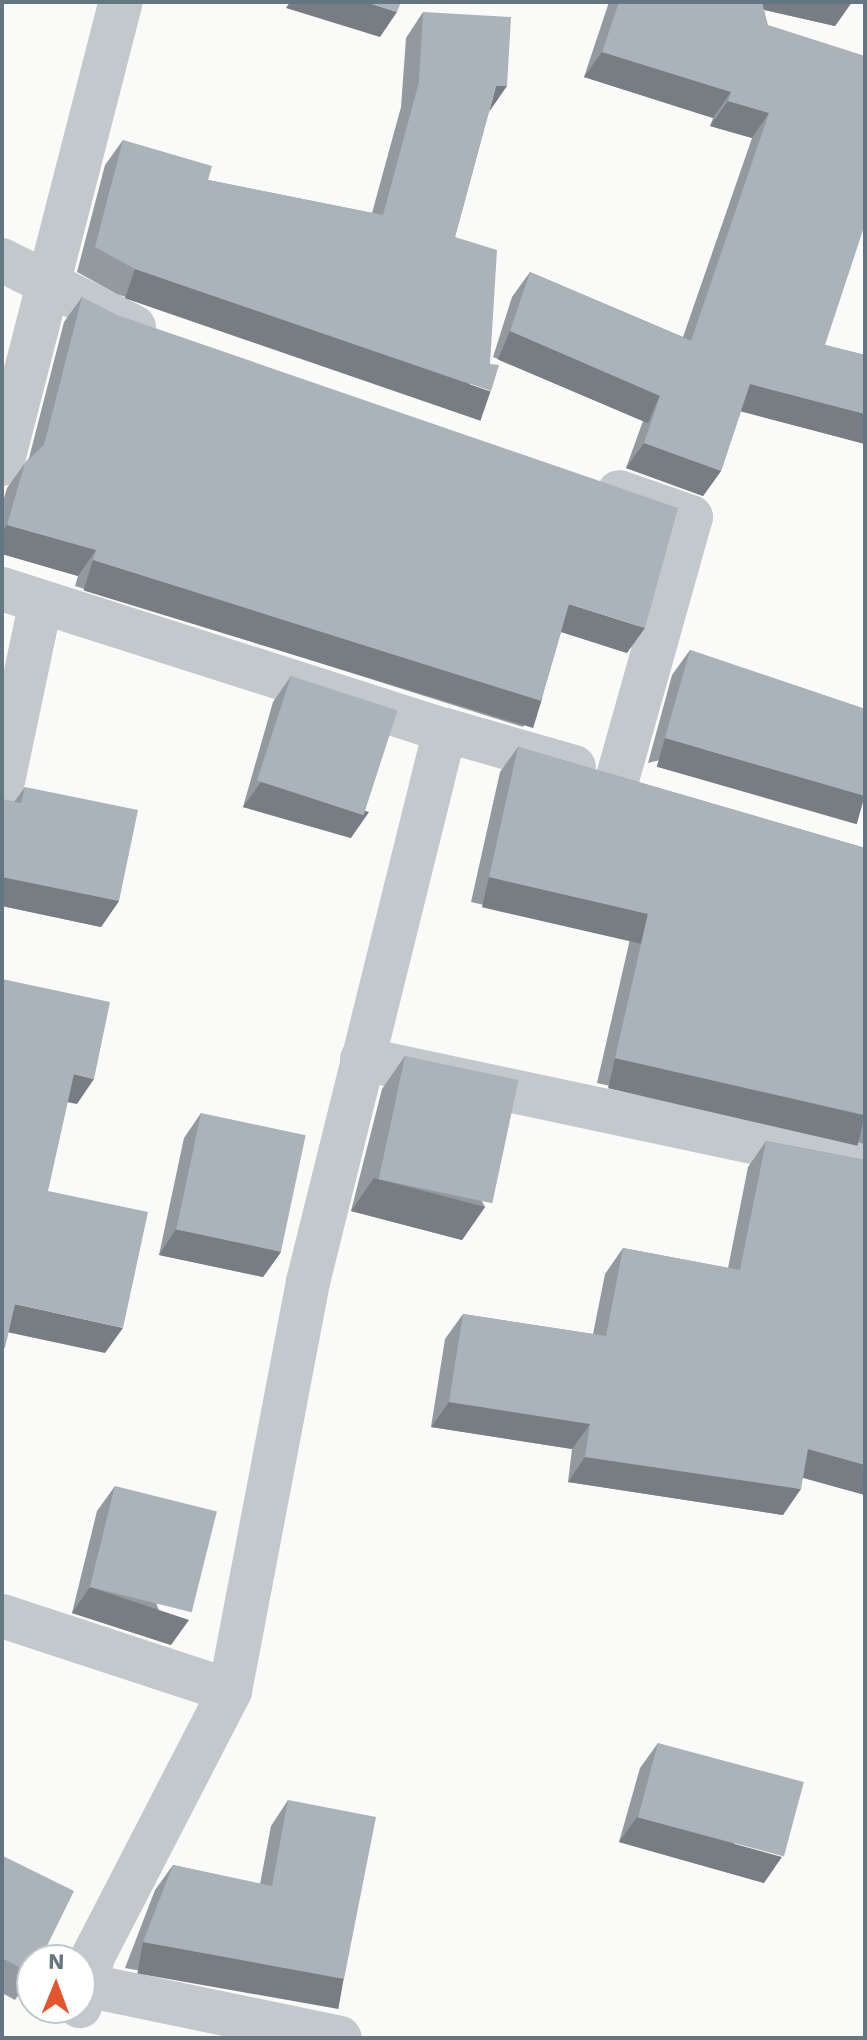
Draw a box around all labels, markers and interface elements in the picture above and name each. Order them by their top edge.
north arrow [16,1944,96,2024]
text: N [48,1949,65,1974]

